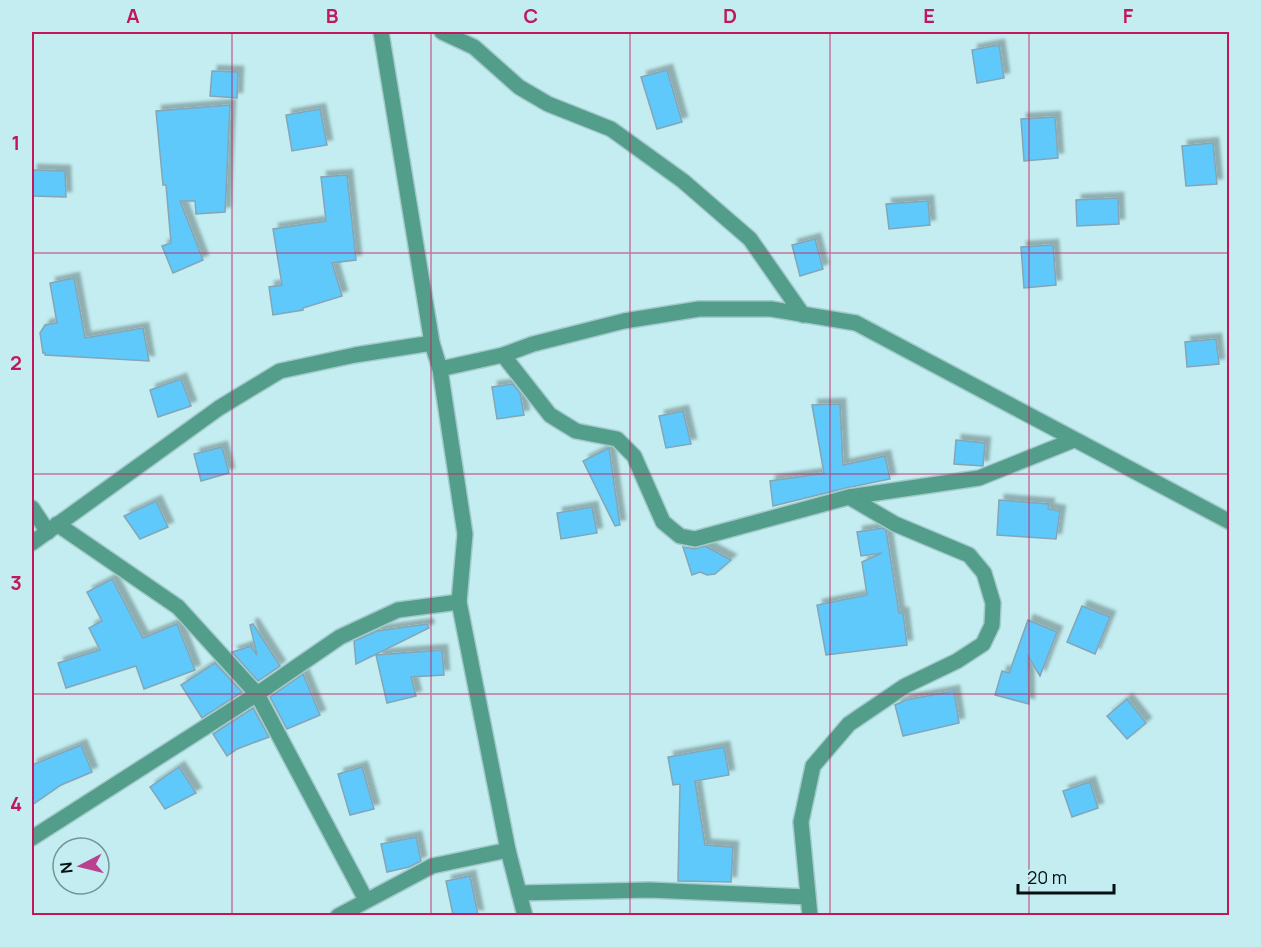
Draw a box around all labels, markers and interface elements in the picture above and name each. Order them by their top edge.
text: A [126,2,140,29]
text: B [326,2,339,29]
text: C [524,2,538,29]
text: D [723,2,737,29]
text: E [923,2,935,29]
text: F [1123,2,1134,29]
text: 1 [12,129,20,156]
text: 2 [10,349,22,376]
text: 3 [10,569,22,596]
text: 4 [10,790,22,817]
north arrow [51,836,111,896]
scale bar [1018,857,1114,895]
text: N [54,861,78,875]
text: 20 m [1027,865,1067,889]

